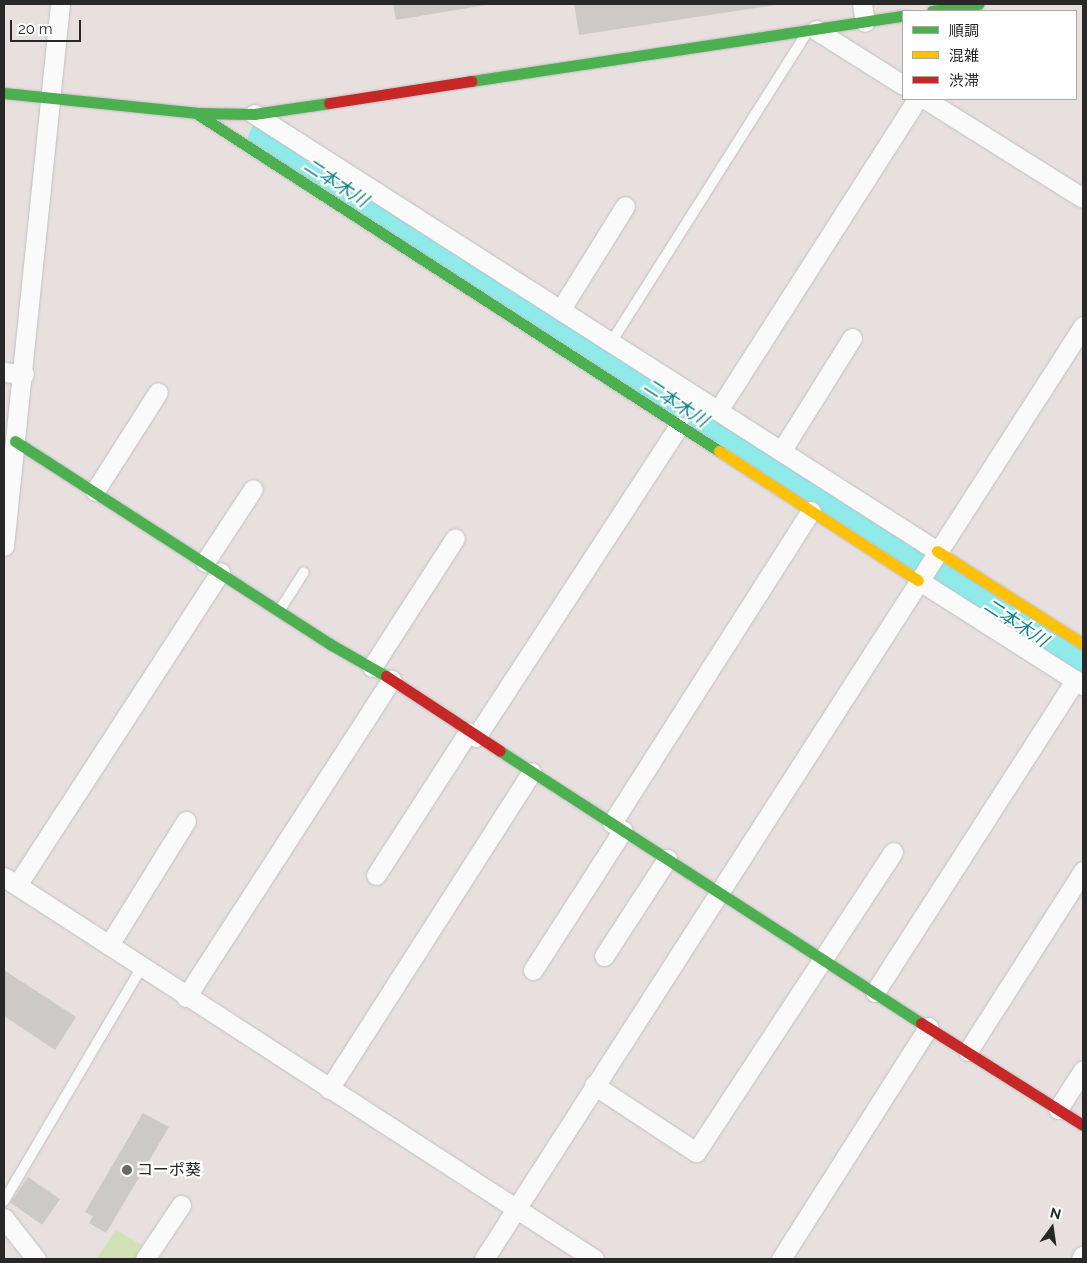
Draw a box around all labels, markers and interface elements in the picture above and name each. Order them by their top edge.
scale bar [12,10,84,42]
legend [902,10,1077,100]
text: 20 m [18,20,53,38]
text: 順調 [949,22,979,40]
text: 混雑 [949,47,979,65]
text: 渋滞 [949,72,979,90]
water label: 二本木川 [300,154,372,212]
water label: 二本木川 [640,374,712,432]
water label: 二本木川 [980,594,1052,652]
place label: コーポ葵 [137,1160,201,1180]
marker: コーポ葵 [121,1164,133,1176]
north arrow [1027,1203,1077,1253]
text: N [1049,1204,1063,1223]

